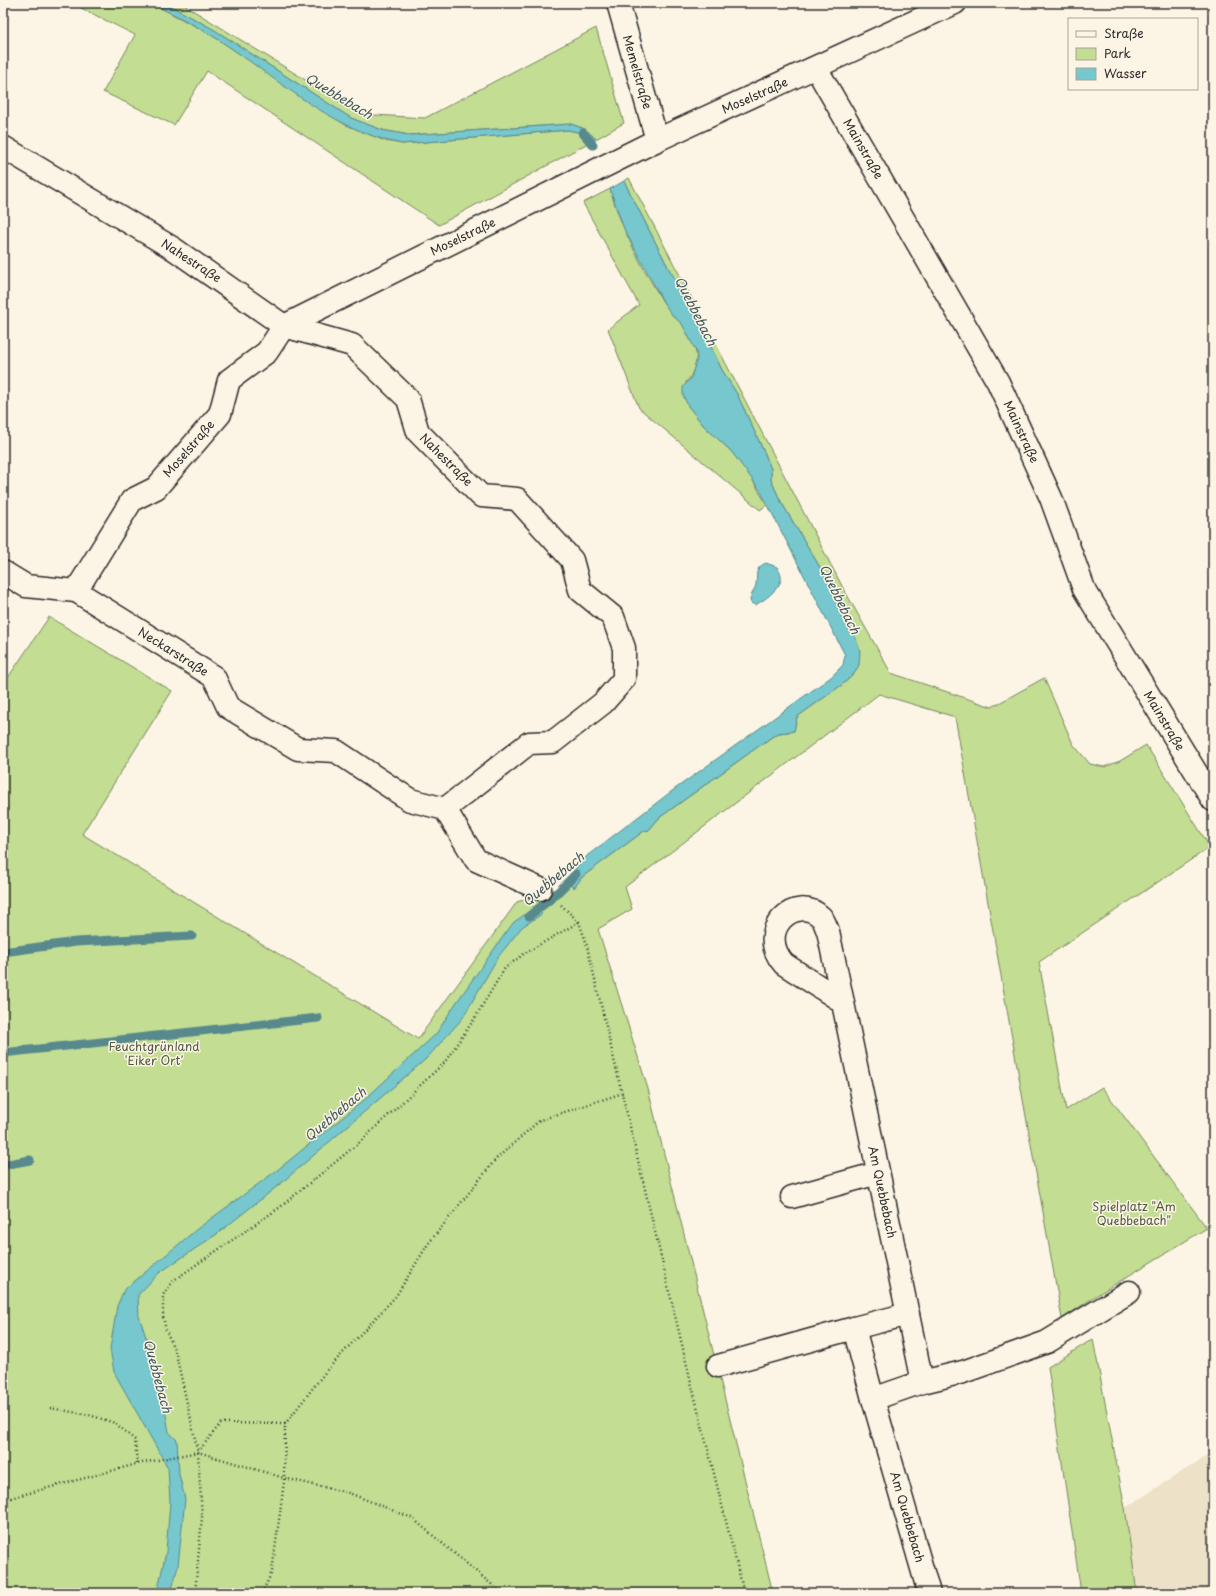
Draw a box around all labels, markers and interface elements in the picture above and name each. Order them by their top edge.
legend [1068,18,1198,90]
text: Straße [1104,24,1144,42]
street label: Memelstraße [619,33,657,111]
text: Park [1104,44,1131,62]
text: Wasser [1104,64,1147,82]
water label: Quebbebach [302,68,377,123]
street label: Moselstraße [719,72,791,118]
street label: Mainstraße [839,115,888,182]
street label: Moselstraße [427,213,498,260]
street label: Nahestraße [158,234,225,286]
water label: Quebbebach [671,273,722,349]
street label: Mainstraße [1000,397,1044,466]
street label: Moselstraße [158,416,218,481]
street label: Nahestraße [416,429,477,490]
water label: Quebbebach [815,561,866,637]
street label: Neckarstraße [135,622,212,680]
street label: Mainstraße [1140,687,1190,754]
water label: Quebbebach [518,847,588,910]
park label: Feuchtgrünland 'Eiker Ort' [108,1037,200,1069]
water label: Quebbebach [300,1082,370,1145]
street label: Am Quebbebach [864,1144,902,1240]
park label: Spielplatz "Am Quebbebach" [1092,1197,1176,1229]
water label: Quebbebach [140,1337,178,1415]
street label: Am Quebbebach [886,1469,930,1564]

